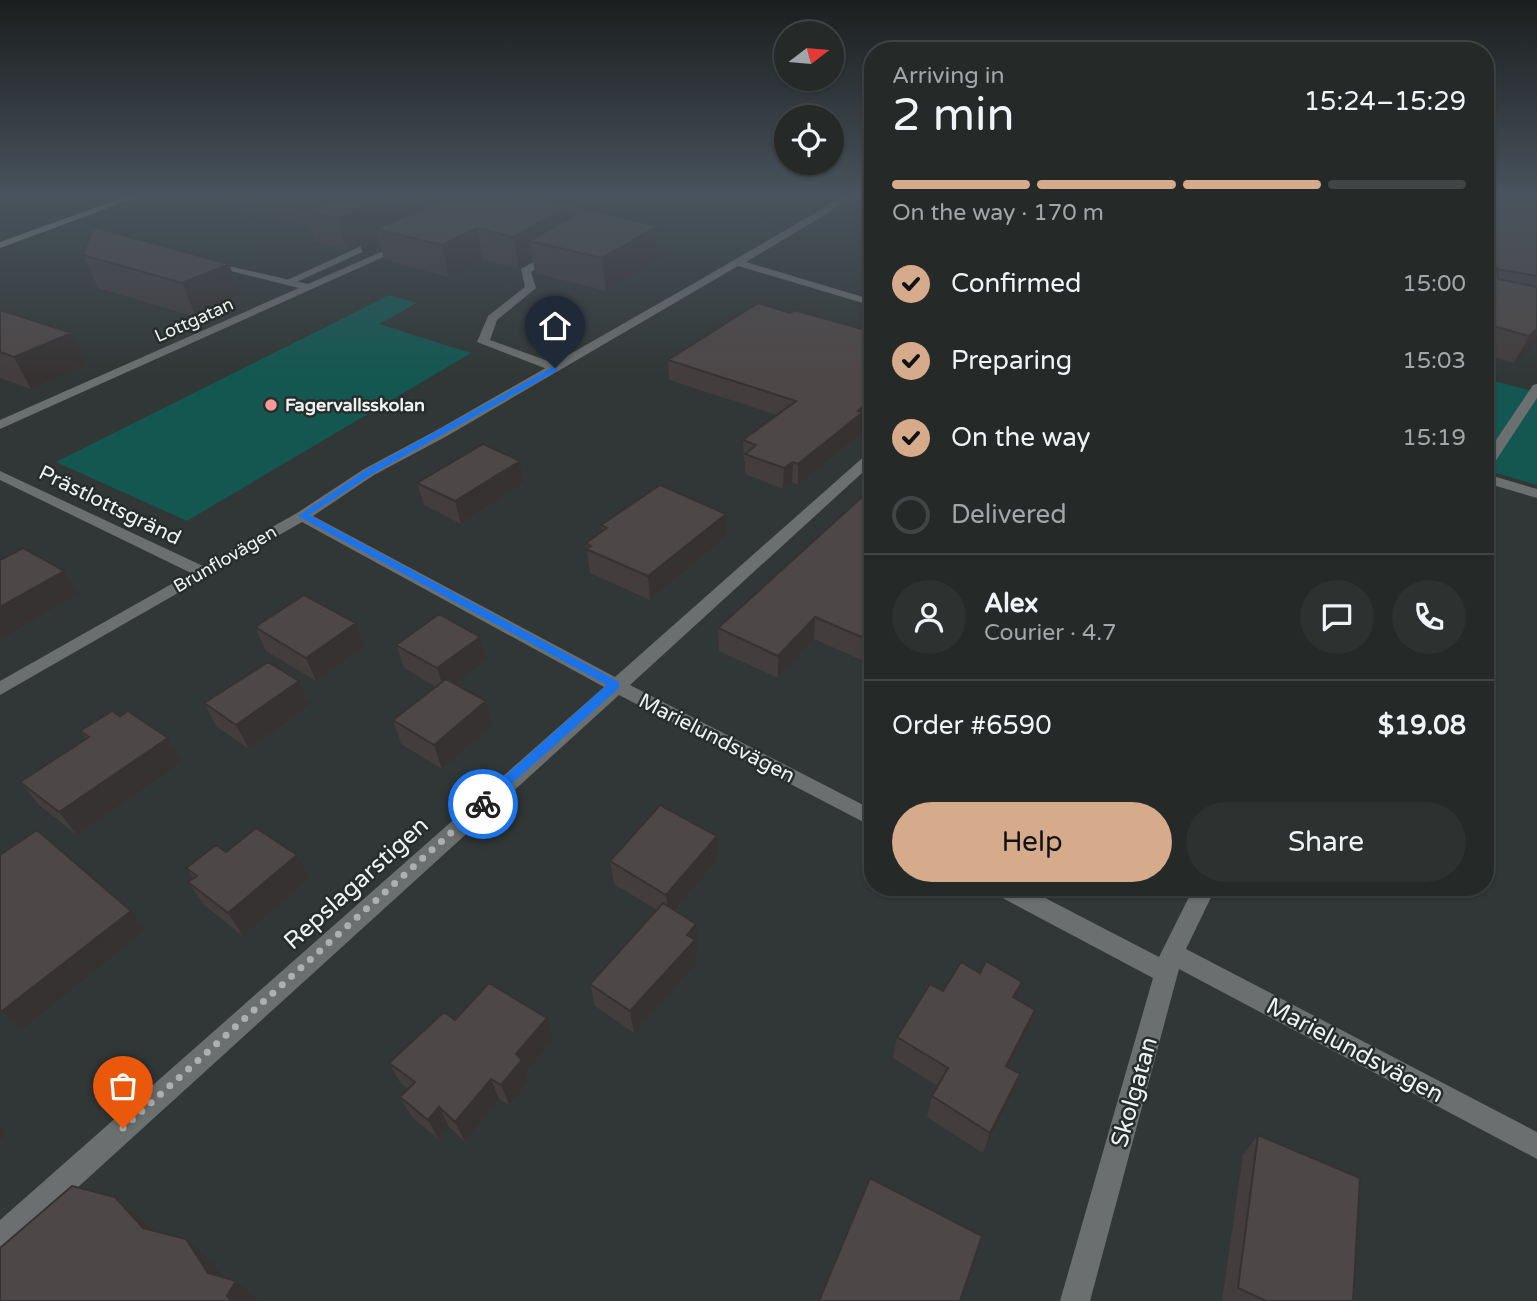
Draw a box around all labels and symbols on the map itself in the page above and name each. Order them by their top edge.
north arrow [774,21,844,91]
street label: Lottgatan [151,293,237,347]
pin [525,296,585,368]
place label: Fagervallsskolan [285,394,425,416]
marker: Fagervallsskolan [263,397,279,413]
street label: Prästlottsgränd [35,460,185,551]
street label: Brunflovägen [170,521,280,597]
street label: Marielundsvägen [634,688,799,789]
courier [448,769,518,839]
street label: Repslagarstigen [278,811,435,956]
street label: Marielundsvägen [1261,991,1448,1109]
street label: Skolgatan [1105,1034,1164,1151]
pin [93,1056,153,1128]

